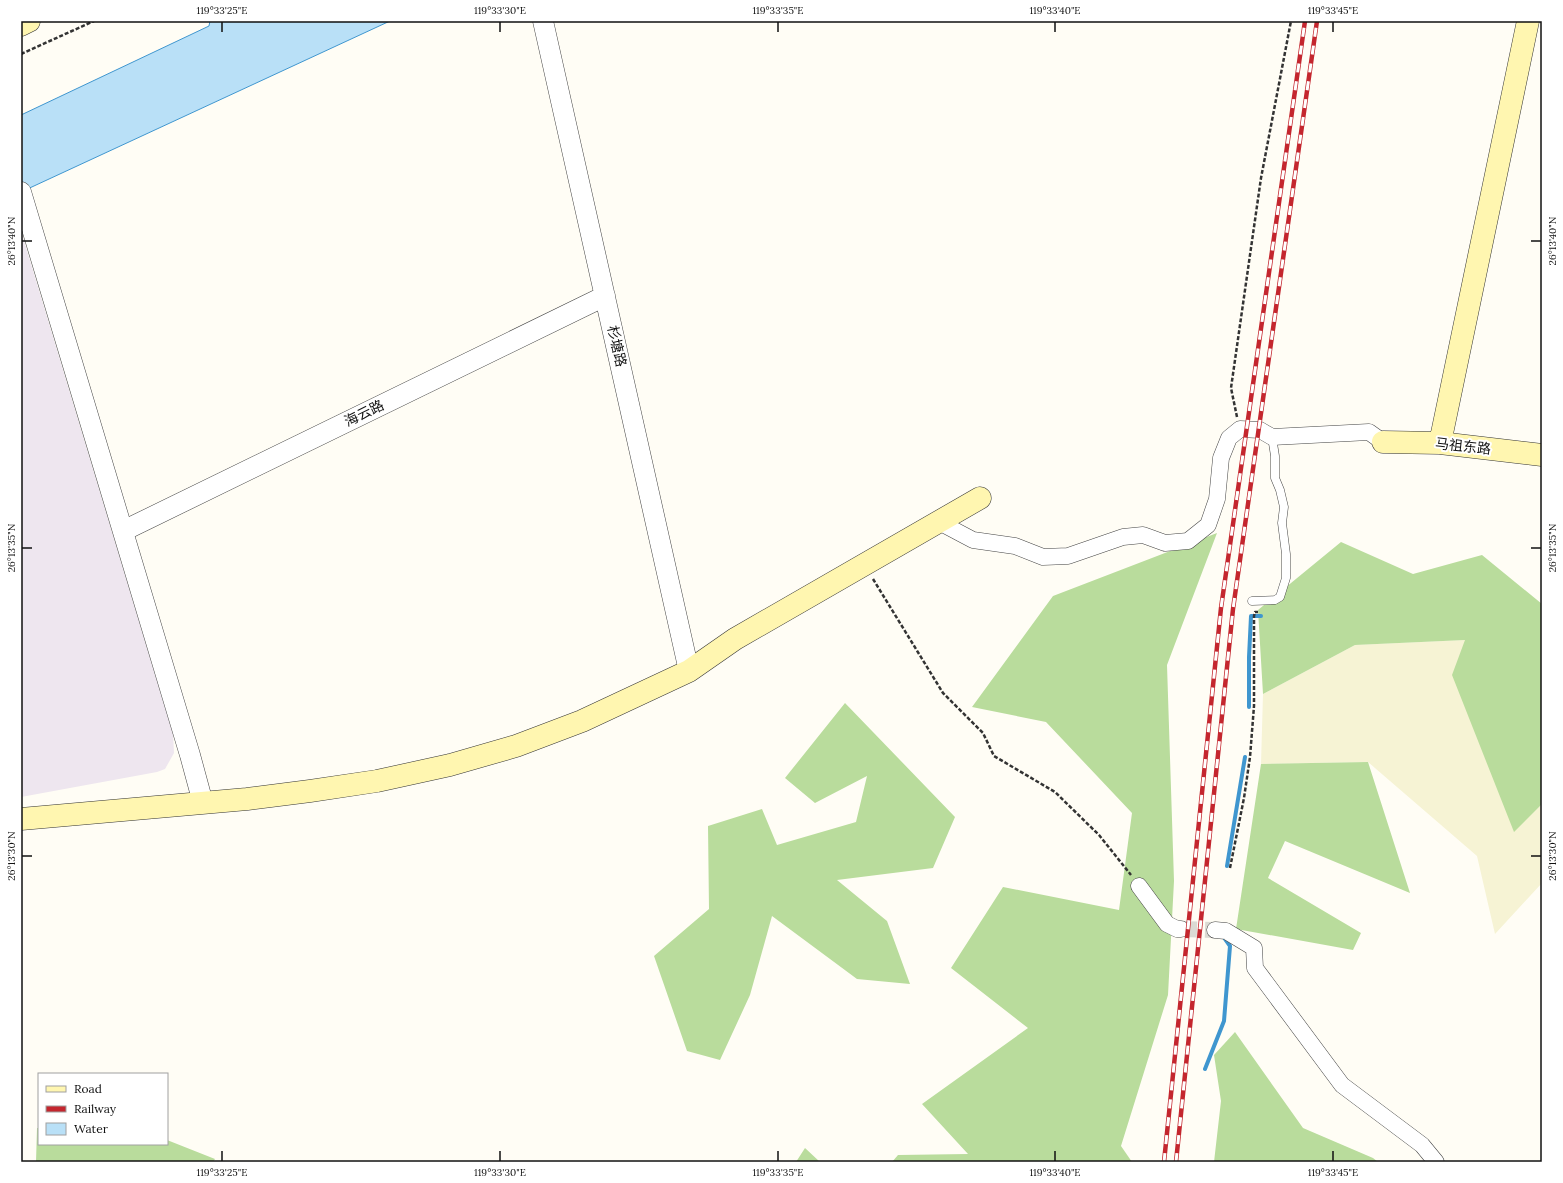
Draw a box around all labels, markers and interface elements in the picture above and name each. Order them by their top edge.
text: 119°33'25"E [197,4,247,17]
text: 119°33'30"E [474,4,526,17]
text: 119°33'35"E [752,4,804,17]
text: 119°33'40"E [1029,4,1081,17]
text: 119°33'45"E [1308,4,1358,17]
text: 26°13'40"N [5,216,18,265]
text: 26°13'40"N [1546,216,1559,265]
street label: 杉塘路 [604,324,630,368]
street label: 海云路 [341,396,387,430]
street label: 马祖东路 [1434,434,1492,458]
text: 26°13'35"N [5,523,18,572]
text: 26°13'35"N [1546,523,1559,572]
text: 26°13'30"N [5,831,18,881]
text: 26°13'30"N [1546,831,1559,881]
legend [38,1073,168,1145]
text: Road [74,1081,102,1096]
text: Railway [74,1101,117,1116]
text: Water [74,1121,109,1136]
text: 119°33'25"E [197,1166,247,1179]
text: 119°33'30"E [474,1166,526,1179]
text: 119°33'35"E [752,1166,804,1179]
text: 119°33'40"E [1029,1166,1081,1179]
text: 119°33'45"E [1308,1166,1358,1179]

